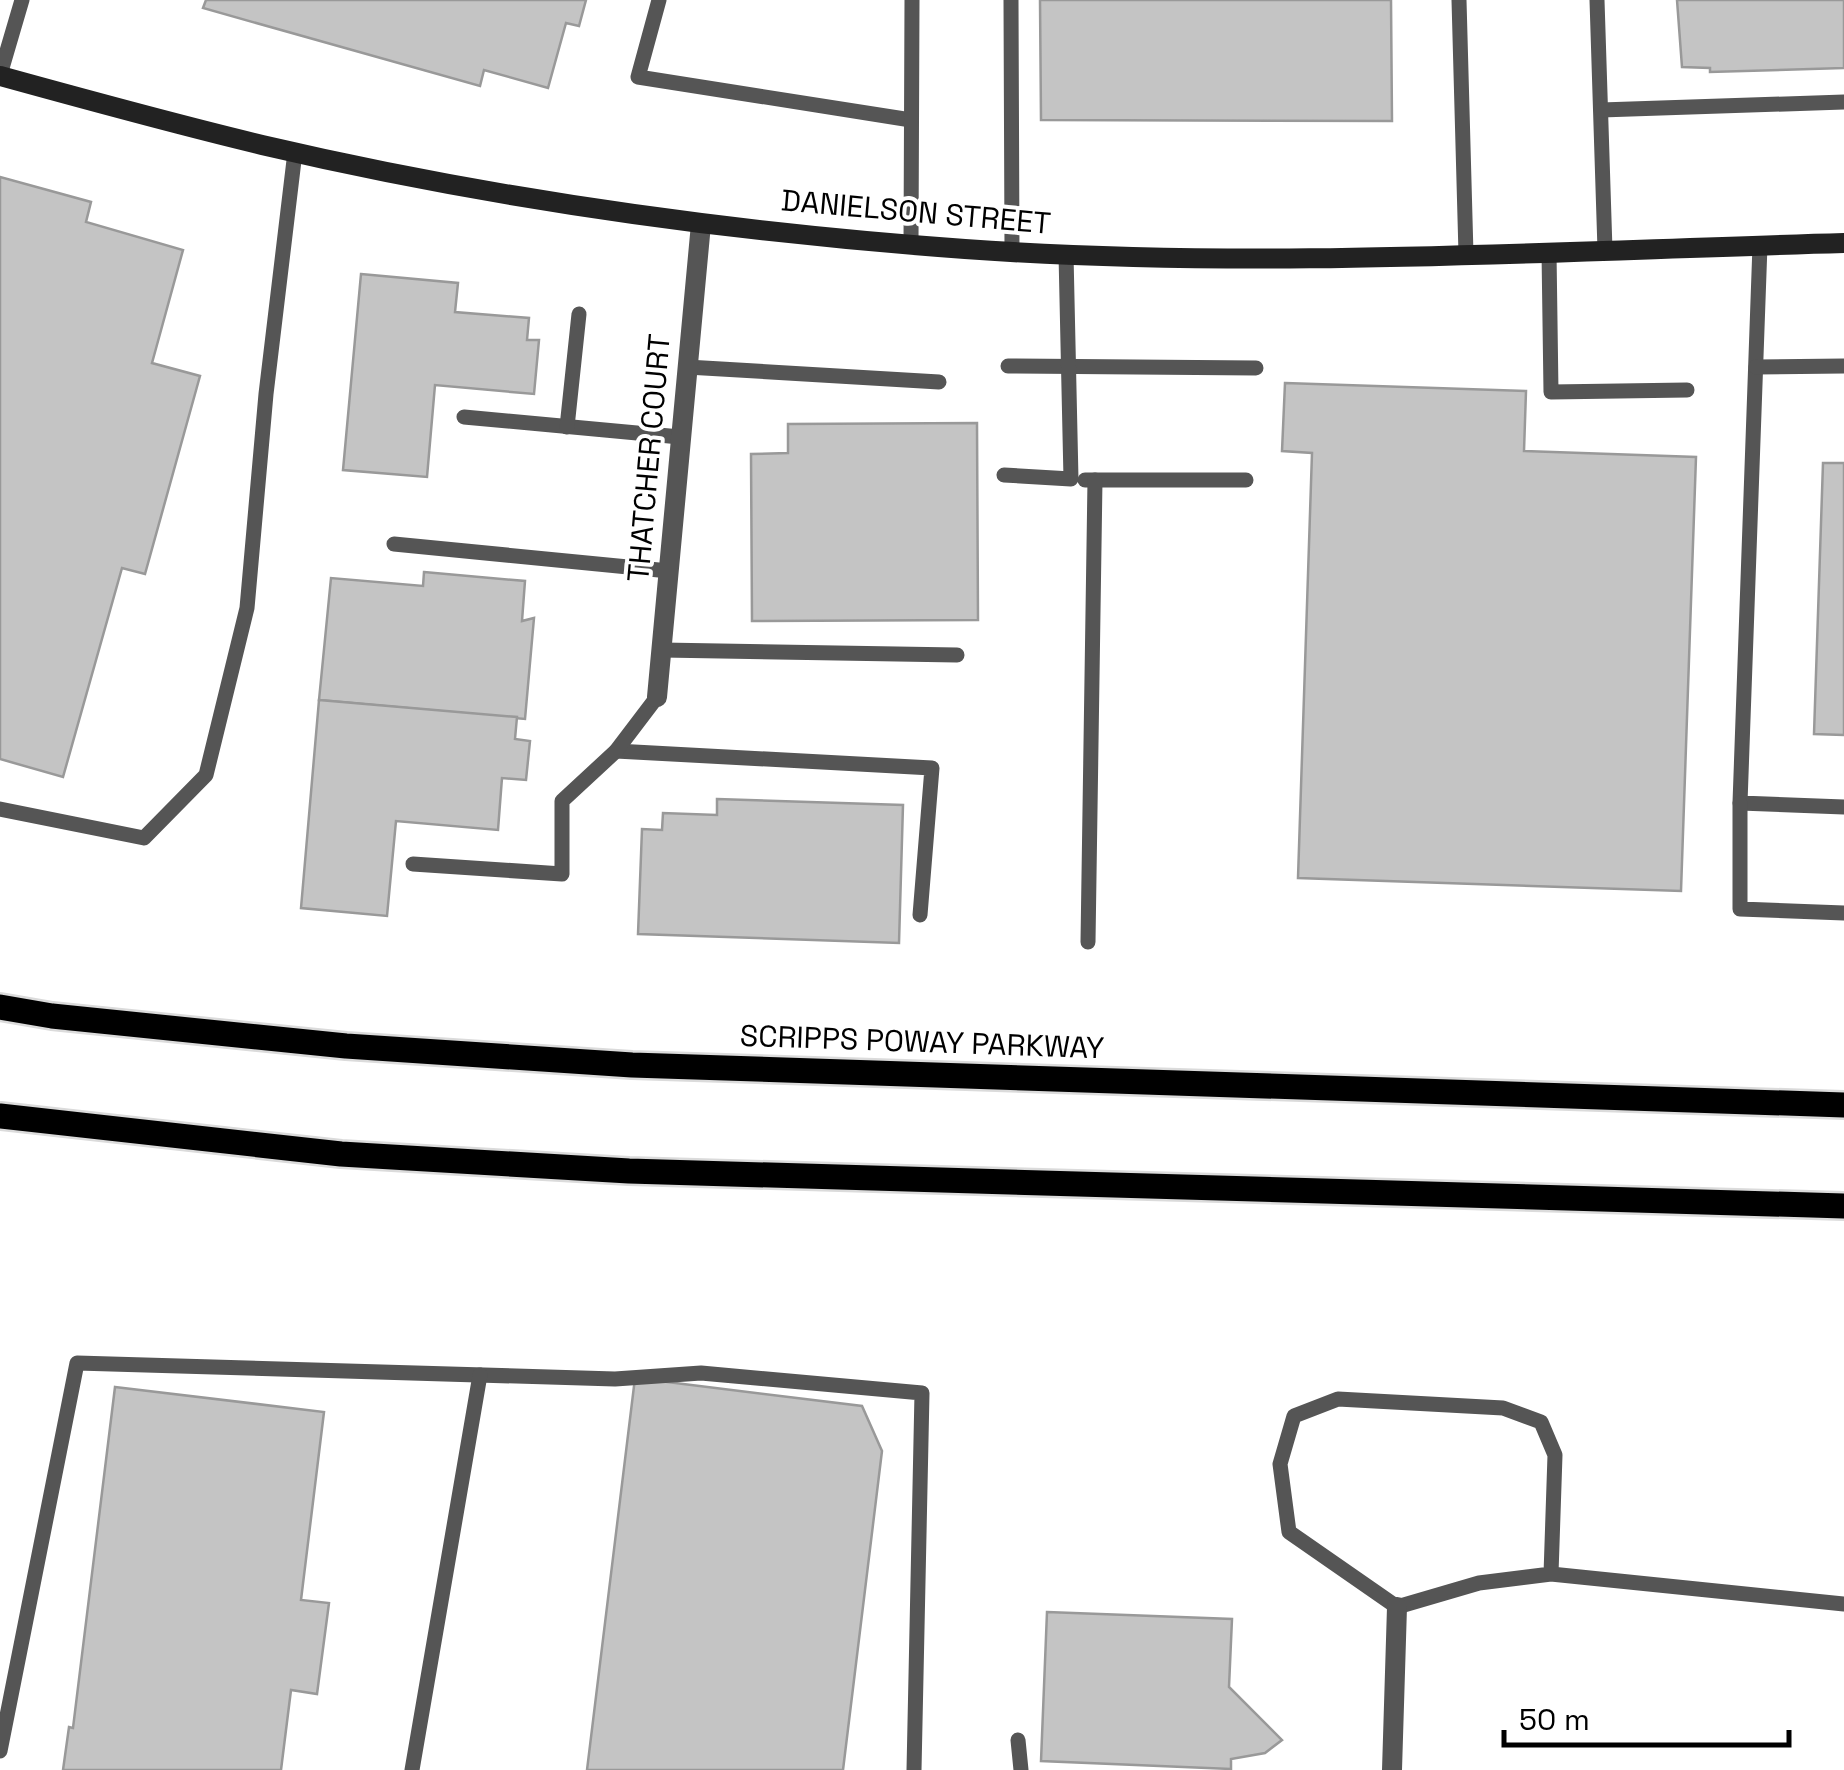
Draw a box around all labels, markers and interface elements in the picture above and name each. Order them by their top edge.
street label: DANIELSON STREET [780,180,1053,243]
street label: THATCHER COURT [618,332,679,584]
street label: SCRIPPS POWAY PARKWAY [739,1016,1105,1067]
scale bar [1504,1685,1789,1747]
text: 50 m [1519,1700,1590,1739]

